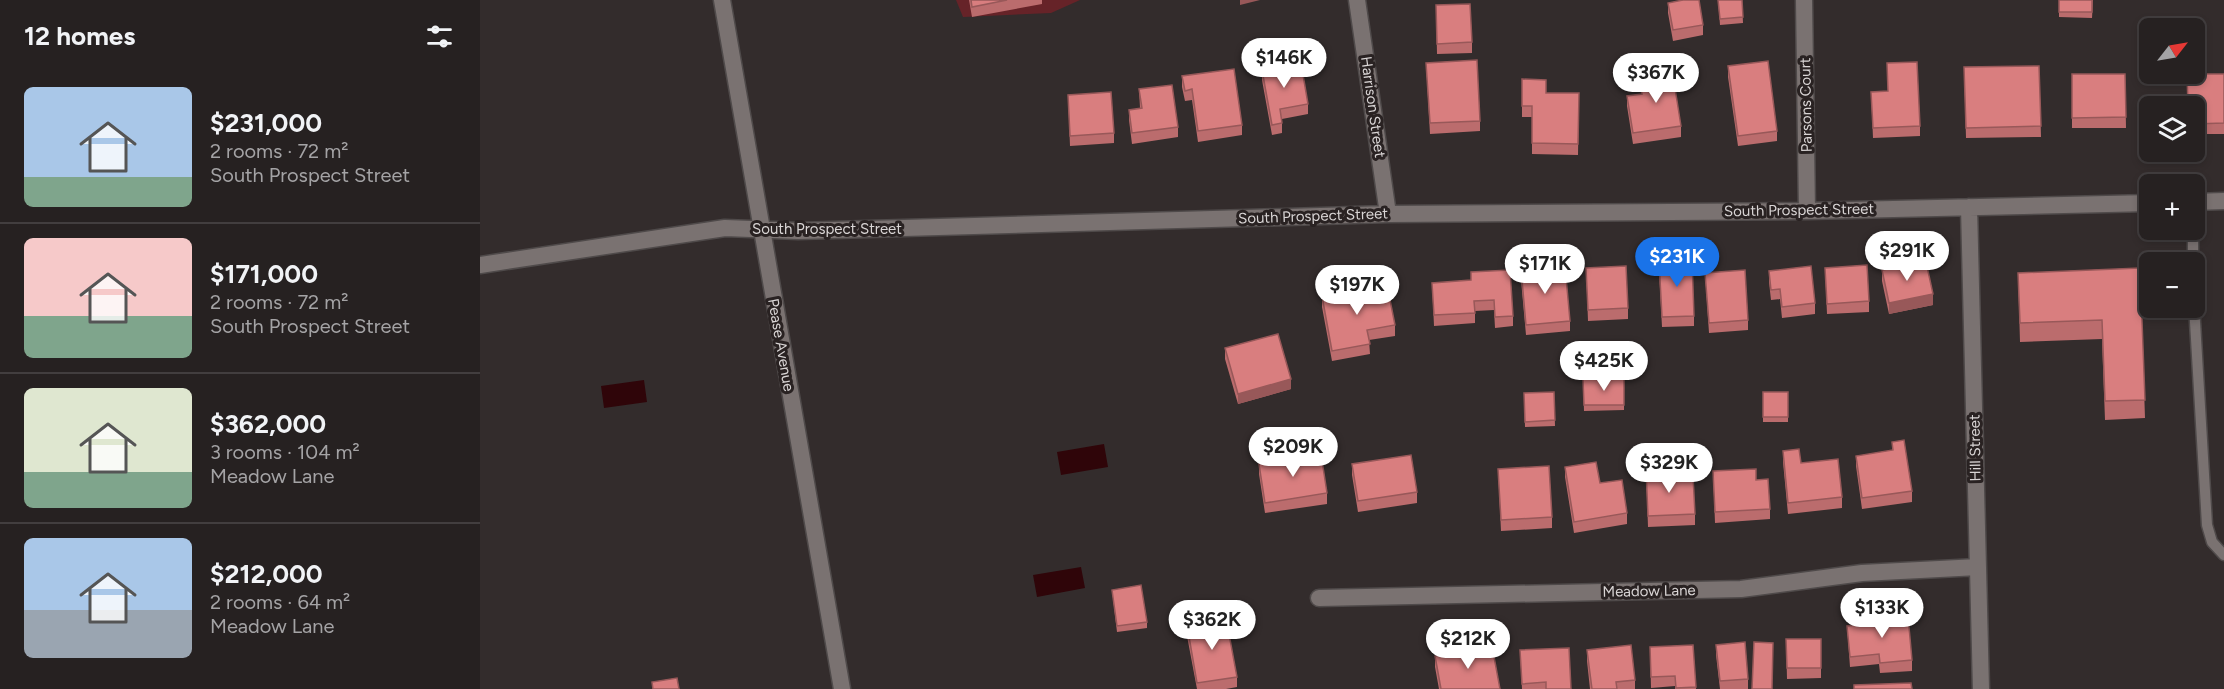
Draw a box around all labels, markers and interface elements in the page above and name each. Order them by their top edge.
north arrow [2139,18,2205,84]
map controls [2139,18,2205,318]
text: 12 homes [24,20,135,52]
icon: filters [423,20,456,53]
pin: $146K [1242,38,1326,89]
text: $146K [1255,45,1313,69]
pin: $367K [1614,53,1698,104]
street label: Harrison Street [1357,55,1389,159]
street label: Parsons Court [1796,57,1816,152]
text: $367K [1627,60,1685,84]
button: layers [2139,96,2205,162]
text: $231,000 [210,107,322,139]
icon: home [72,111,144,183]
text: 2 rooms · 72 m² [210,139,348,163]
text: South Prospect Street [210,163,410,187]
button: + [2139,174,2205,240]
street label: South Prospect Street [1724,200,1874,220]
street label: South Prospect Street [1238,204,1389,228]
street label: South Prospect Street [752,220,902,238]
pin: $291K [1865,231,1949,282]
pin: $231K [1635,237,1719,288]
text: $291K [1879,238,1935,262]
pin: $171K [1503,244,1587,295]
text: $231K [1649,244,1705,268]
text: $171K [1519,251,1571,275]
button: − [2139,252,2205,318]
text: $171,000 [210,258,318,290]
icon: home [72,262,144,334]
pin: $197K [1315,265,1399,316]
text: $197K [1329,272,1385,296]
text: 2 rooms · 72 m² [210,290,348,314]
street label: Pease Avenue [764,297,798,393]
text: South Prospect Street [210,314,410,338]
pin: $425K [1562,341,1646,392]
text: $425K [1574,348,1634,372]
text: $362,000 [210,408,326,440]
icon: home [72,412,144,484]
street label: Hill Street [1965,414,1985,482]
pin: $209K [1251,427,1335,478]
text: $209K [1263,434,1323,458]
text: 3 rooms · 104 m² [210,440,360,464]
pin: $329K [1627,443,1711,494]
text: $329K [1640,450,1698,474]
text: Meadow Lane [210,464,334,488]
text: $212,000 [210,558,323,590]
icon: home [72,562,144,634]
street label: Meadow Lane [1602,581,1696,601]
pin: $133K [1840,588,1924,639]
text: 2 rooms · 64 m² [210,590,350,614]
text: $133K [1854,595,1910,619]
pin: $362K [1170,600,1254,651]
text: $362K [1183,607,1241,631]
text: Meadow Lane [210,614,334,638]
pin: $212K [1426,619,1510,670]
text: $212K [1440,626,1496,650]

